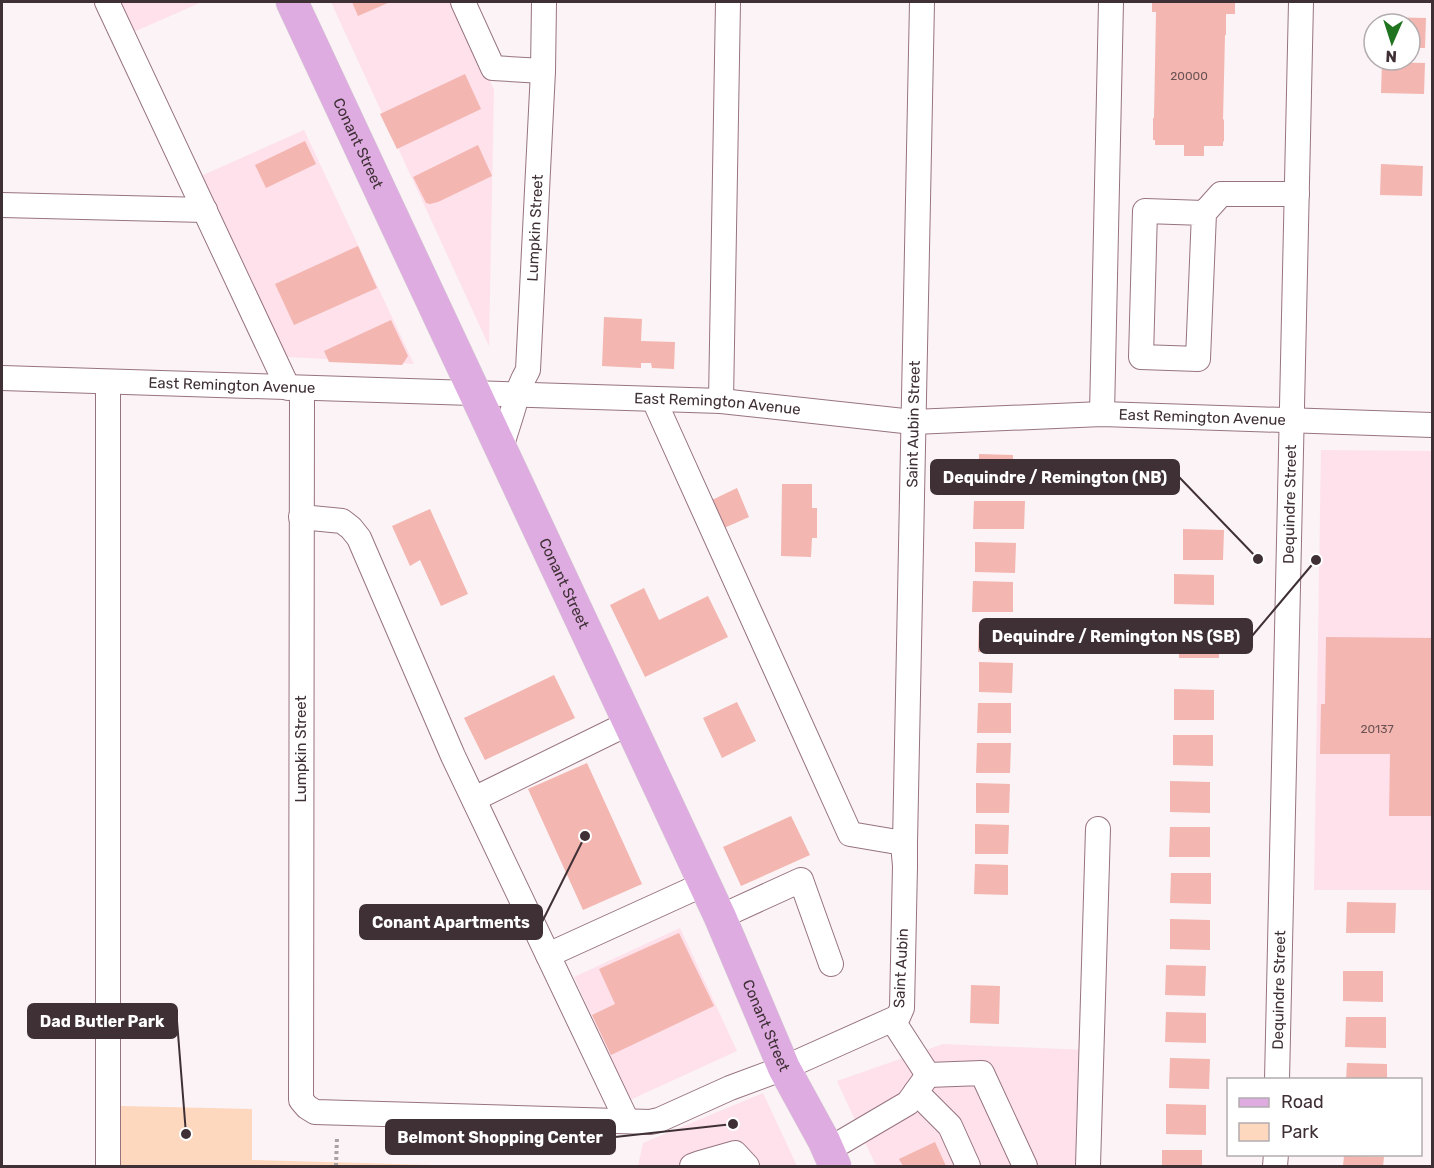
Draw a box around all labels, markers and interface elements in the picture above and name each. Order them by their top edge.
north arrow [1362,12,1422,72]
text: N [1385,47,1397,66]
house number: 20000 [1170,69,1208,83]
street label: Conant Street [329,95,387,192]
street label: Lumpkin Street [523,174,547,282]
street label: Saint Aubin Street [903,360,924,488]
street label: East Remington Avenue [148,374,316,397]
street label: East Remington Avenue [634,389,802,419]
street label: East Remington Avenue [1118,406,1286,429]
street label: Dequindre Street [1279,444,1300,564]
callout: Dequindre / Remington (NB) [931,460,1179,494]
text: Dequindre / Remington (NB) [943,468,1167,487]
street label: Conant Street [535,535,593,632]
callout: Dequindre / Remington NS (SB) [980,619,1252,653]
text: Dequindre / Remington NS (SB) [992,627,1240,646]
street label: Lumpkin Street [292,695,310,803]
house number: 20137 [1360,722,1394,736]
callout: Conant Apartments [360,905,542,939]
text: Conant Apartments [372,913,530,932]
street label: Saint Aubin [890,928,912,1008]
street label: Dequindre Street [1269,930,1289,1050]
street label: Conant Street [739,977,793,1074]
callout: Dad Butler Park [28,1004,177,1038]
text: Dad Butler Park [40,1012,165,1031]
legend [1227,1078,1422,1156]
text: Road [1281,1091,1324,1113]
callout: Belmont Shopping Center [386,1120,615,1154]
text: Park [1281,1121,1319,1143]
text: Belmont Shopping Center [397,1128,603,1147]

